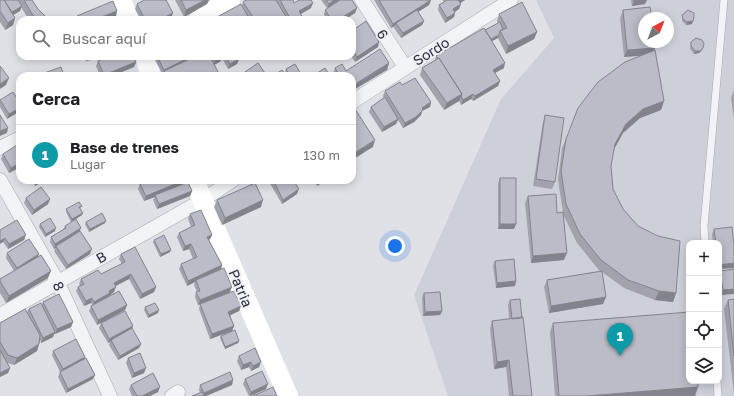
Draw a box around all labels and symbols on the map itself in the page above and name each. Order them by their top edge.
north arrow [638,12,674,48]
street label: 6 [374,26,392,42]
street label: Sordo [410,33,452,69]
your location [385,236,405,256]
street label: B [93,247,109,267]
street label: Patria [225,266,257,310]
street label: 8 [49,278,69,294]
pin: 1 [607,323,633,356]

